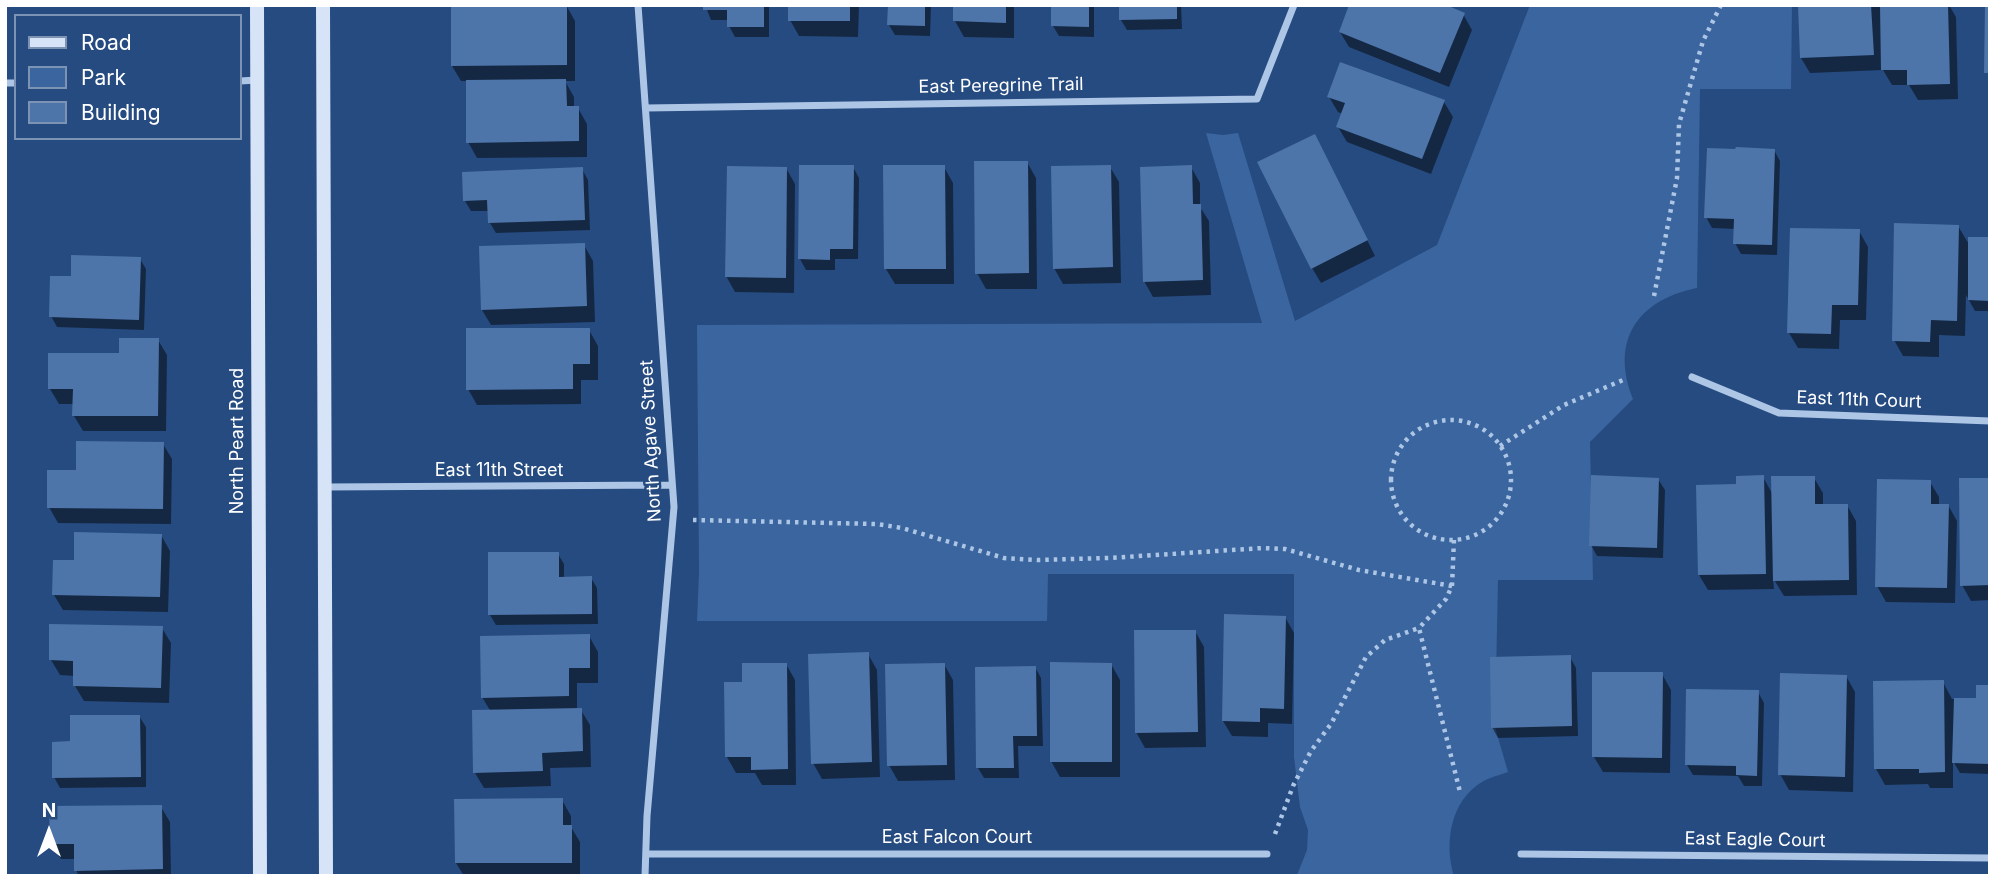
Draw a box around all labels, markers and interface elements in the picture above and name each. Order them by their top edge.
legend [14,14,242,140]
text: Road [81,30,132,55]
text: Park [81,65,126,90]
street label: East Peregrine Trail [918,74,1084,98]
text: Building [81,100,161,125]
street label: North Agave Street [636,359,666,523]
street label: North Peart Road [227,368,249,514]
street label: East 11th Court [1796,387,1922,413]
street label: East 11th Street [435,460,563,482]
north arrow [14,797,84,867]
text: N [42,799,56,822]
street label: East Falcon Court [882,827,1032,849]
street label: East Eagle Court [1684,828,1826,852]

